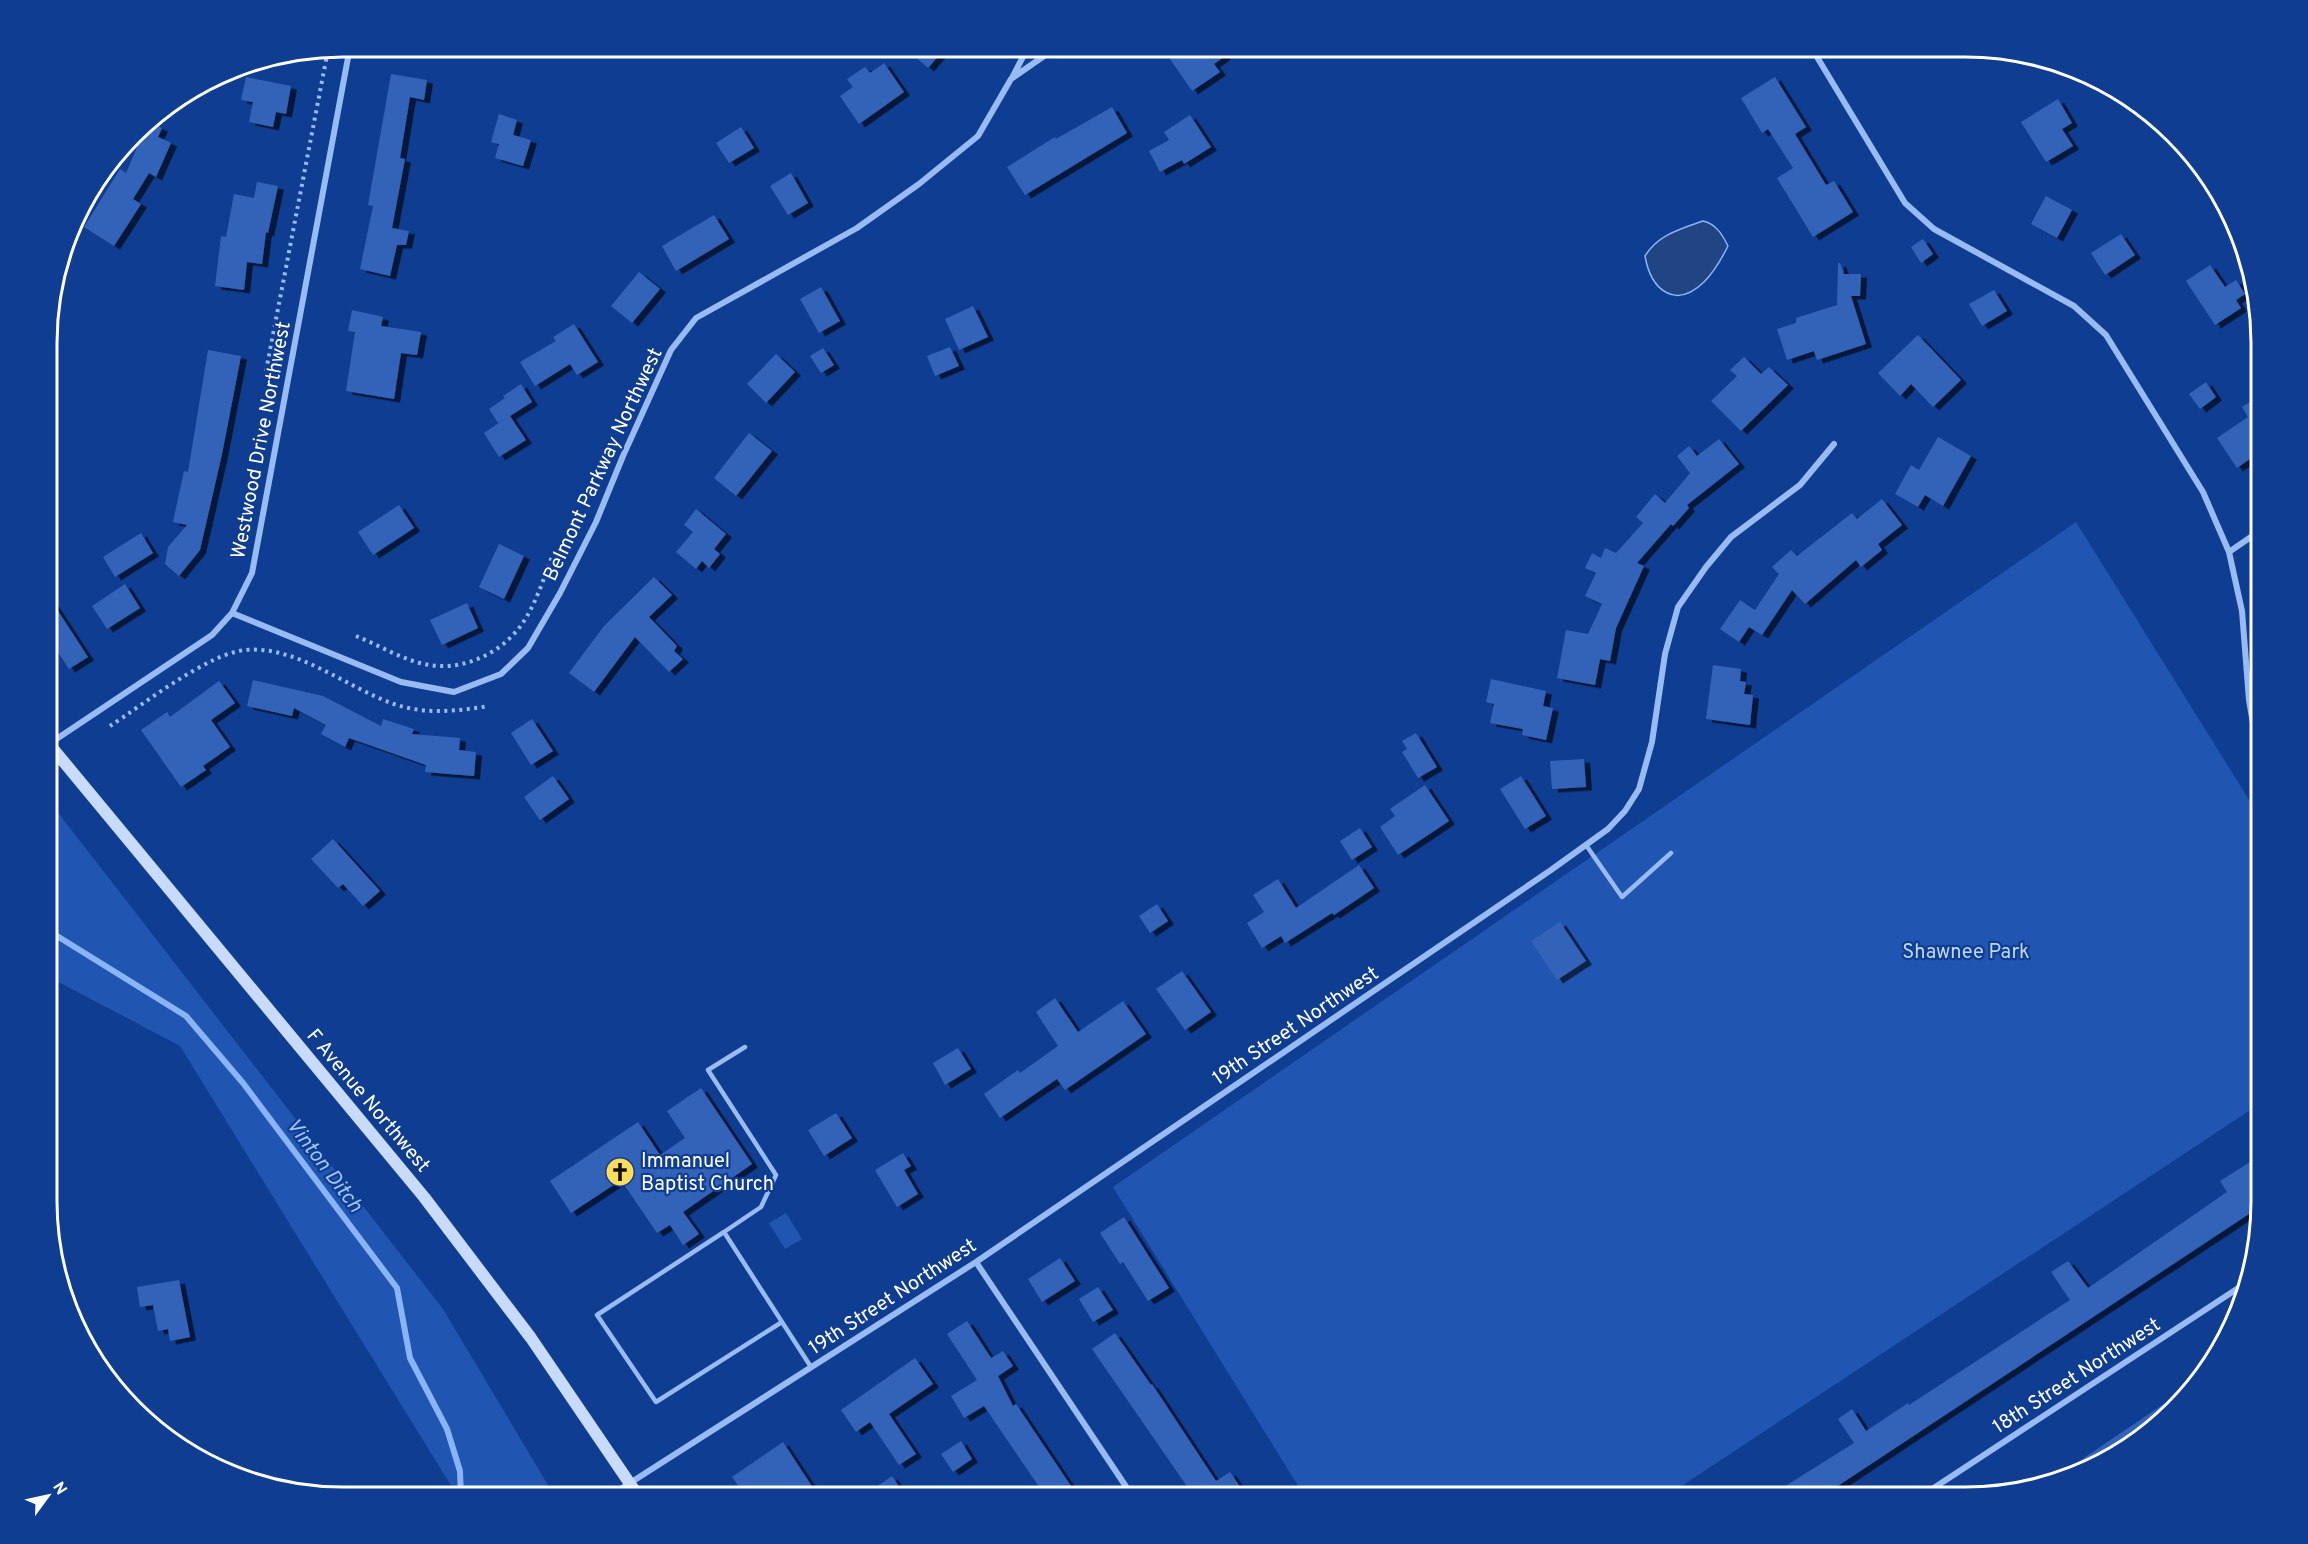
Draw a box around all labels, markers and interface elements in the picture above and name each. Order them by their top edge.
street label: Westwood Drive Northwest [226,319,298,561]
street label: Belmont Parkway Northwest [538,344,669,586]
park label: Shawnee Park [1902,940,2030,966]
street label: 19th Street Northwest [1208,961,1384,1092]
street label: F Avenue Northwest [300,1024,435,1178]
water label: Vinton Ditch [279,1113,368,1219]
place label: Immanuel Baptist Church [641,1149,774,1198]
church icon: Immanuel Baptist Church [604,1156,636,1188]
street label: 19th Street Northwest [804,1234,982,1362]
street label: 18th Street Northwest [1988,1313,2166,1441]
north arrow [18,1466,78,1526]
text: N [47,1479,70,1499]

